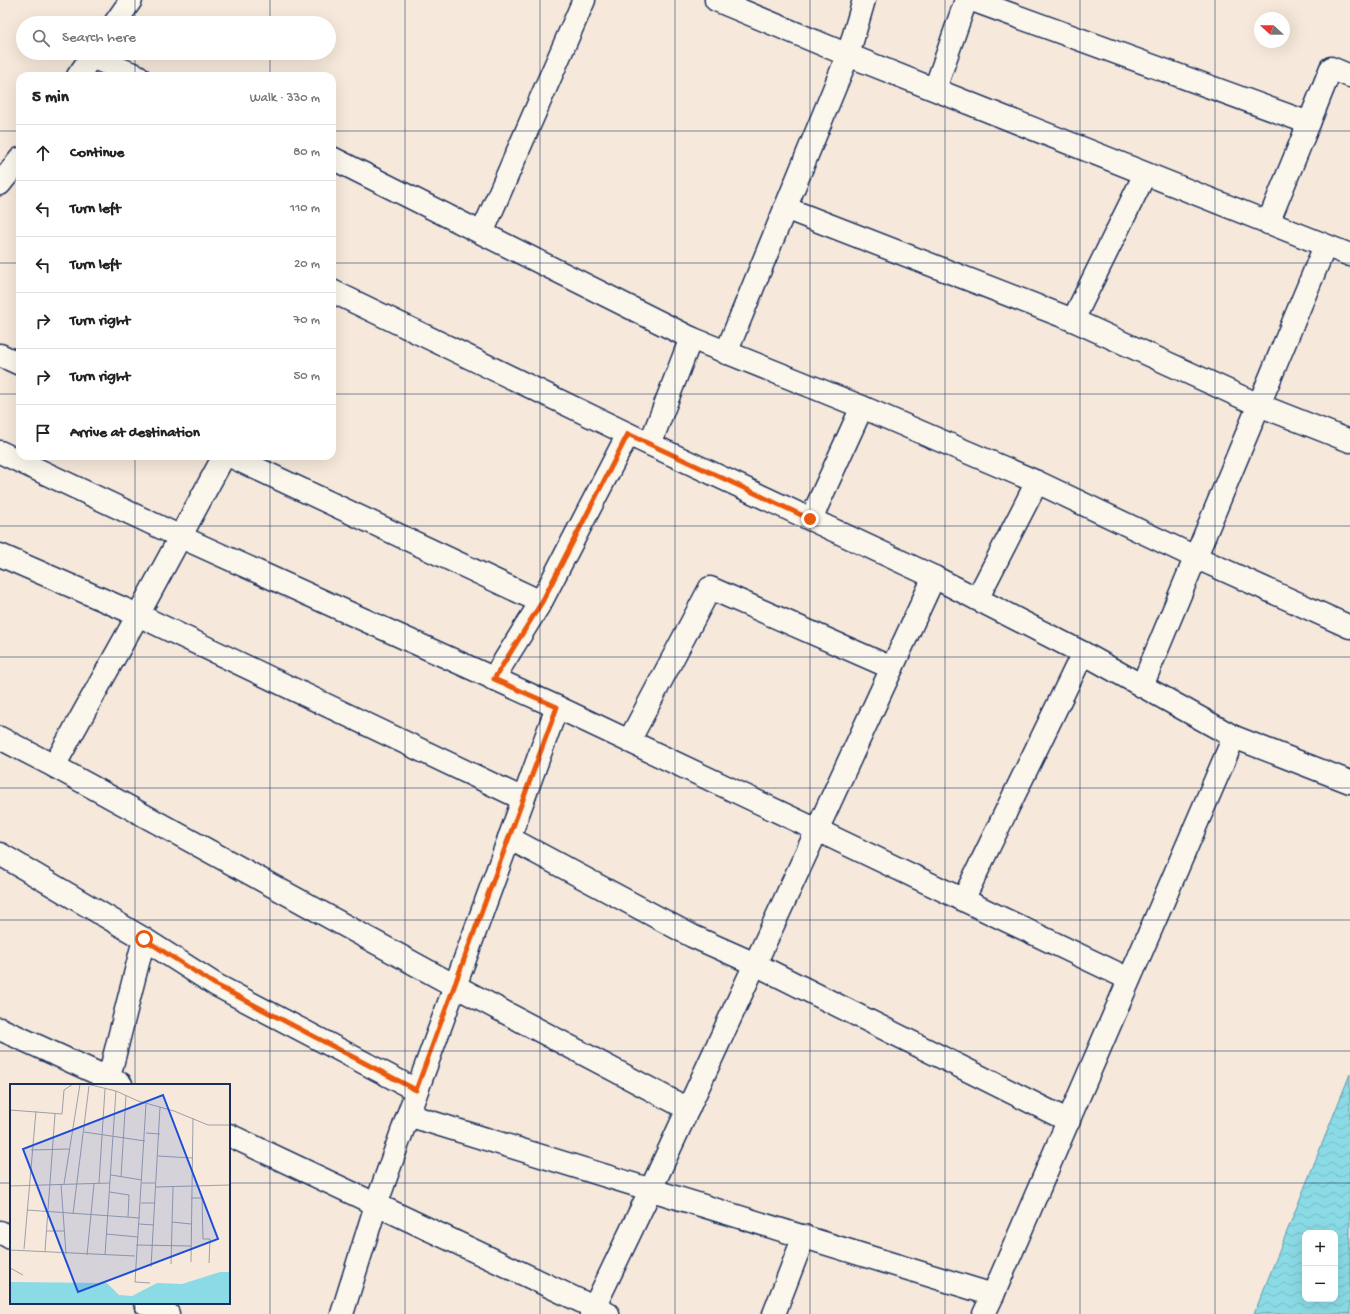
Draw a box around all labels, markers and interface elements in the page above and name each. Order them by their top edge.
north arrow [1254,12,1290,48]
search box [16,16,336,60]
icon: search [30,27,52,49]
text: Search here [62,29,136,47]
text: 5 min [32,88,69,108]
text: Walk · 330 m [250,91,320,106]
icon: ahead [32,142,54,164]
text: Continue [70,144,124,162]
text: 80 m [293,145,320,160]
icon: left [32,198,54,220]
text: Turn left [70,200,121,218]
text: 110 m [290,201,320,216]
icon: left [32,254,54,276]
text: Turn left [70,256,121,274]
text: 20 m [294,257,320,272]
icon: right [32,310,54,332]
text: Turn right [70,312,130,330]
text: 70 m [294,313,320,328]
icon: right [32,366,54,388]
text: Turn right [70,368,130,386]
text: 50 m [293,369,320,384]
icon: arrive [32,422,54,444]
text: Arrive at destination [70,424,200,442]
route end [801,510,819,528]
route start [135,930,153,948]
inset map [10,1084,230,1304]
map controls [1302,1230,1338,1302]
button: + [1302,1230,1338,1266]
button: − [1302,1266,1338,1302]

